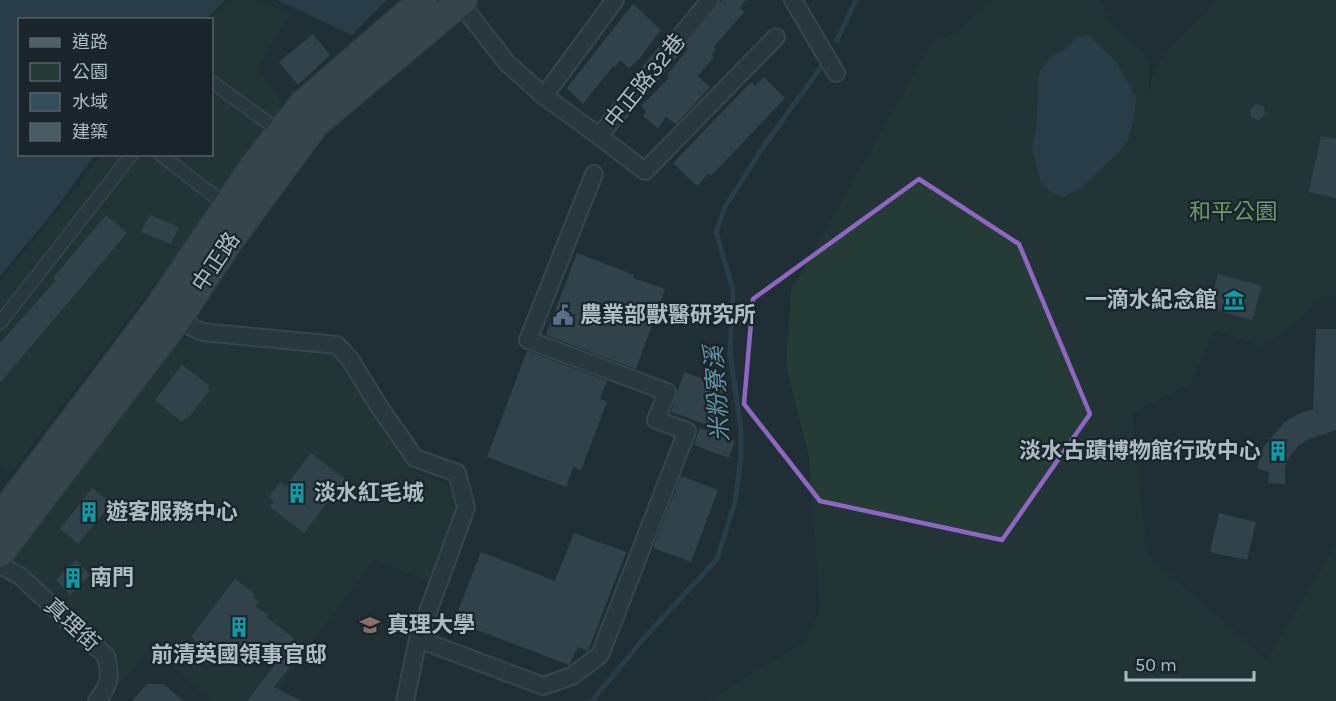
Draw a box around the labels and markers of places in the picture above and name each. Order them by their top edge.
place label: 一滴水紀念館 [1085,287,1217,313]
museum icon: 一滴水紀念館 [1222,288,1246,312]
place label: 農業部獸醫研究所 [580,302,756,328]
public building icon: 農業部獸醫研究所 [551,303,575,327]
place label: 淡水古蹟博物館行政中心 [1019,438,1261,464]
building icon: 淡水古蹟博物館行政中心 [1266,439,1290,463]
place label: 淡水紅毛城 [314,480,424,506]
building icon: 淡水紅毛城 [285,481,309,505]
place label: 遊客服務中心 [106,499,238,525]
building icon: 遊客服務中心 [77,500,101,524]
place label: 南門 [90,565,134,591]
building icon: 南門 [61,566,85,590]
place label: 真理大學 [387,612,475,638]
school or university icon: 真理大學 [358,613,382,637]
building icon: 前清英國領事官邸 [227,615,251,639]
place label: 前清英國領事官邸 [151,642,327,668]

